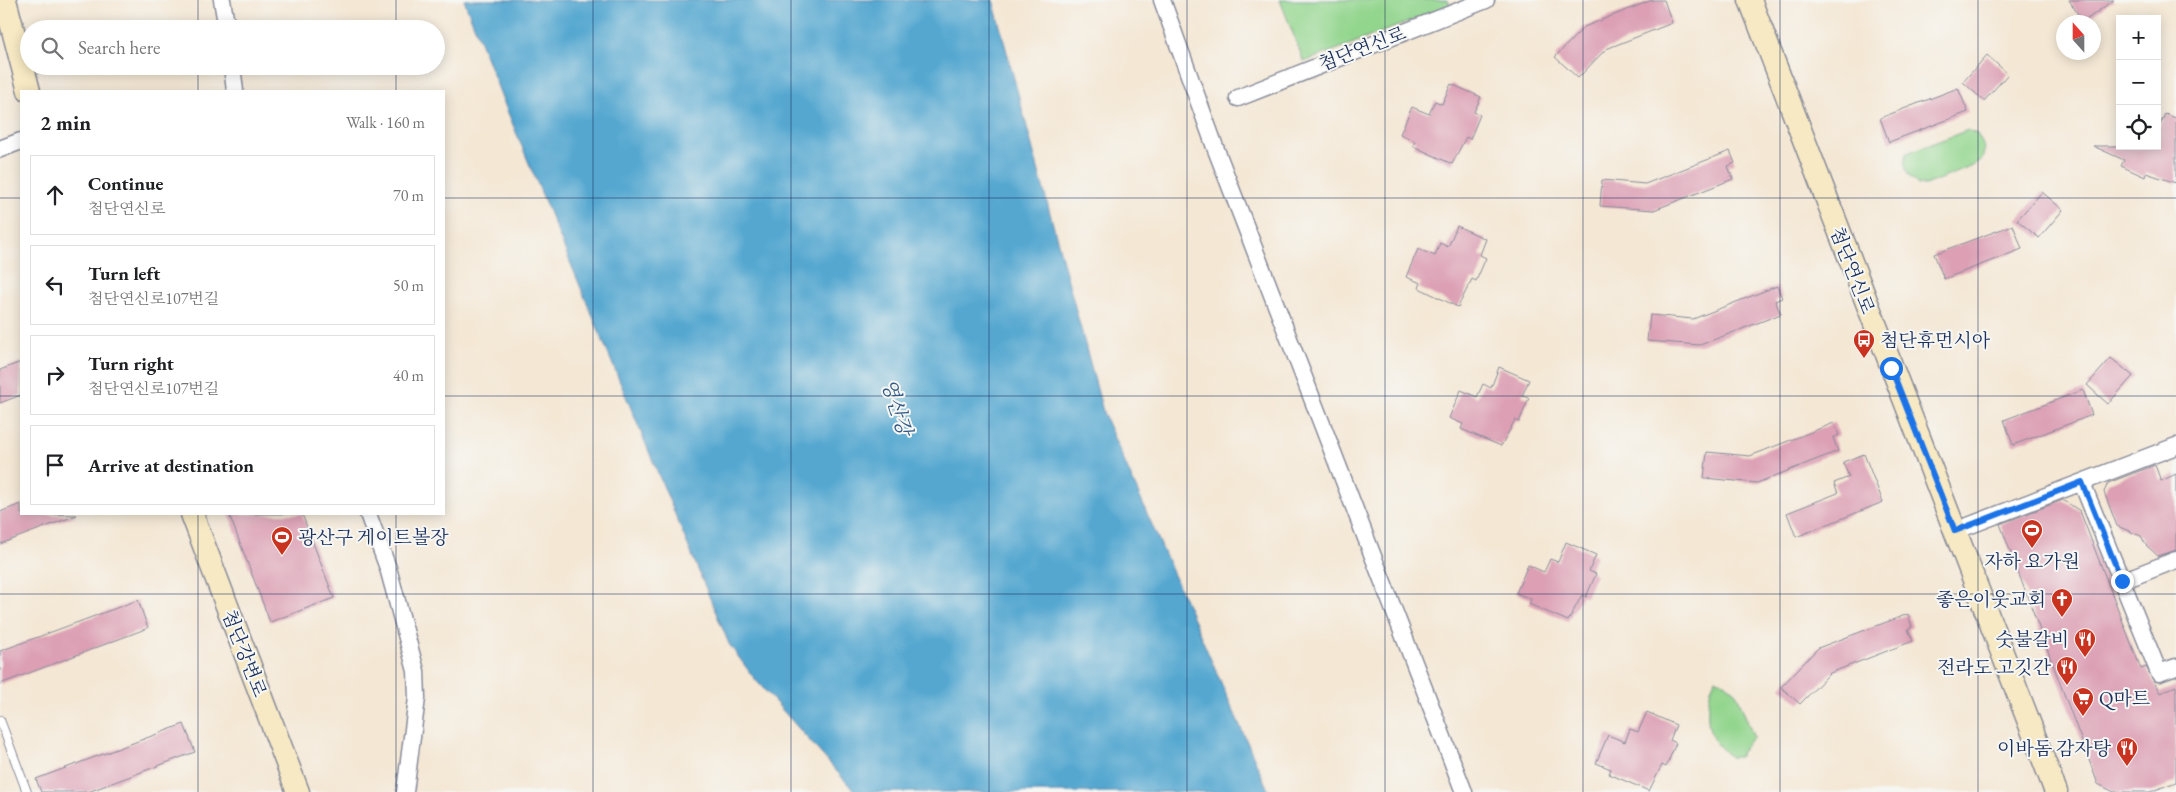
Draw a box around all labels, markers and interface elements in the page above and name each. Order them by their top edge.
north arrow [2056,15,2101,60]
map controls [2116,15,2161,150]
button: + [2116,15,2161,60]
search box [20,20,445,75]
street label: 첨단연신로 [1315,20,1410,77]
icon: search [38,34,66,62]
text: Search here [78,35,160,60]
button: − [2116,60,2161,105]
button: locate [2116,105,2161,150]
text: 2 min [40,109,91,136]
text: Walk · 160 m [346,112,425,133]
text: Continue [88,171,163,196]
icon: ahead [41,181,69,209]
text: 70 m [393,185,424,206]
text: 첨단연신로 [88,198,165,219]
street label: 첨단연신로 [1824,223,1881,318]
text: Turn left [88,261,160,286]
icon: left [41,271,69,299]
text: 50 m [393,275,424,296]
text: 첨단연신로107번길 [88,288,219,309]
bus stop icon: 첨단휴먼시아 [1852,328,1876,359]
place label: 첨단휴먼시아 [1880,328,1991,353]
text: Turn right [88,351,174,376]
route start [1880,357,1903,380]
icon: right [41,361,69,389]
text: 40 m [393,365,424,386]
water label: 영산강 [876,375,919,441]
text: 첨단연신로107번길 [88,378,219,399]
icon: arrive [41,451,69,479]
text: Arrive at destination [88,453,254,478]
sports icon: 자하 요가원 [2020,518,2044,549]
sports icon: 광산구 게이트볼장 [270,525,294,556]
place label: 광산구 게이트볼장 [298,525,449,550]
place label: 자하 요가원 [1984,549,2080,574]
route end [2111,570,2134,593]
place label: 좋은이웃교회 [1936,587,2046,612]
church icon: 좋은이웃교회 [2050,587,2074,618]
street label: 첨단강변로 [216,606,273,701]
place label: 숫불갈비 [1996,627,2069,652]
restaurant icon: 숫불갈비 [2073,627,2097,658]
place label: 전라도 고깃간 [1937,655,2052,680]
restaurant icon: 전라도 고깃간 [2055,655,2079,686]
supermarket icon: Q마트 [2071,686,2095,717]
place label: Q마트 [2099,686,2150,711]
place label: 이바돔 감자탕 [1997,736,2112,761]
restaurant icon: 이바돔 감자탕 [2115,736,2139,767]

